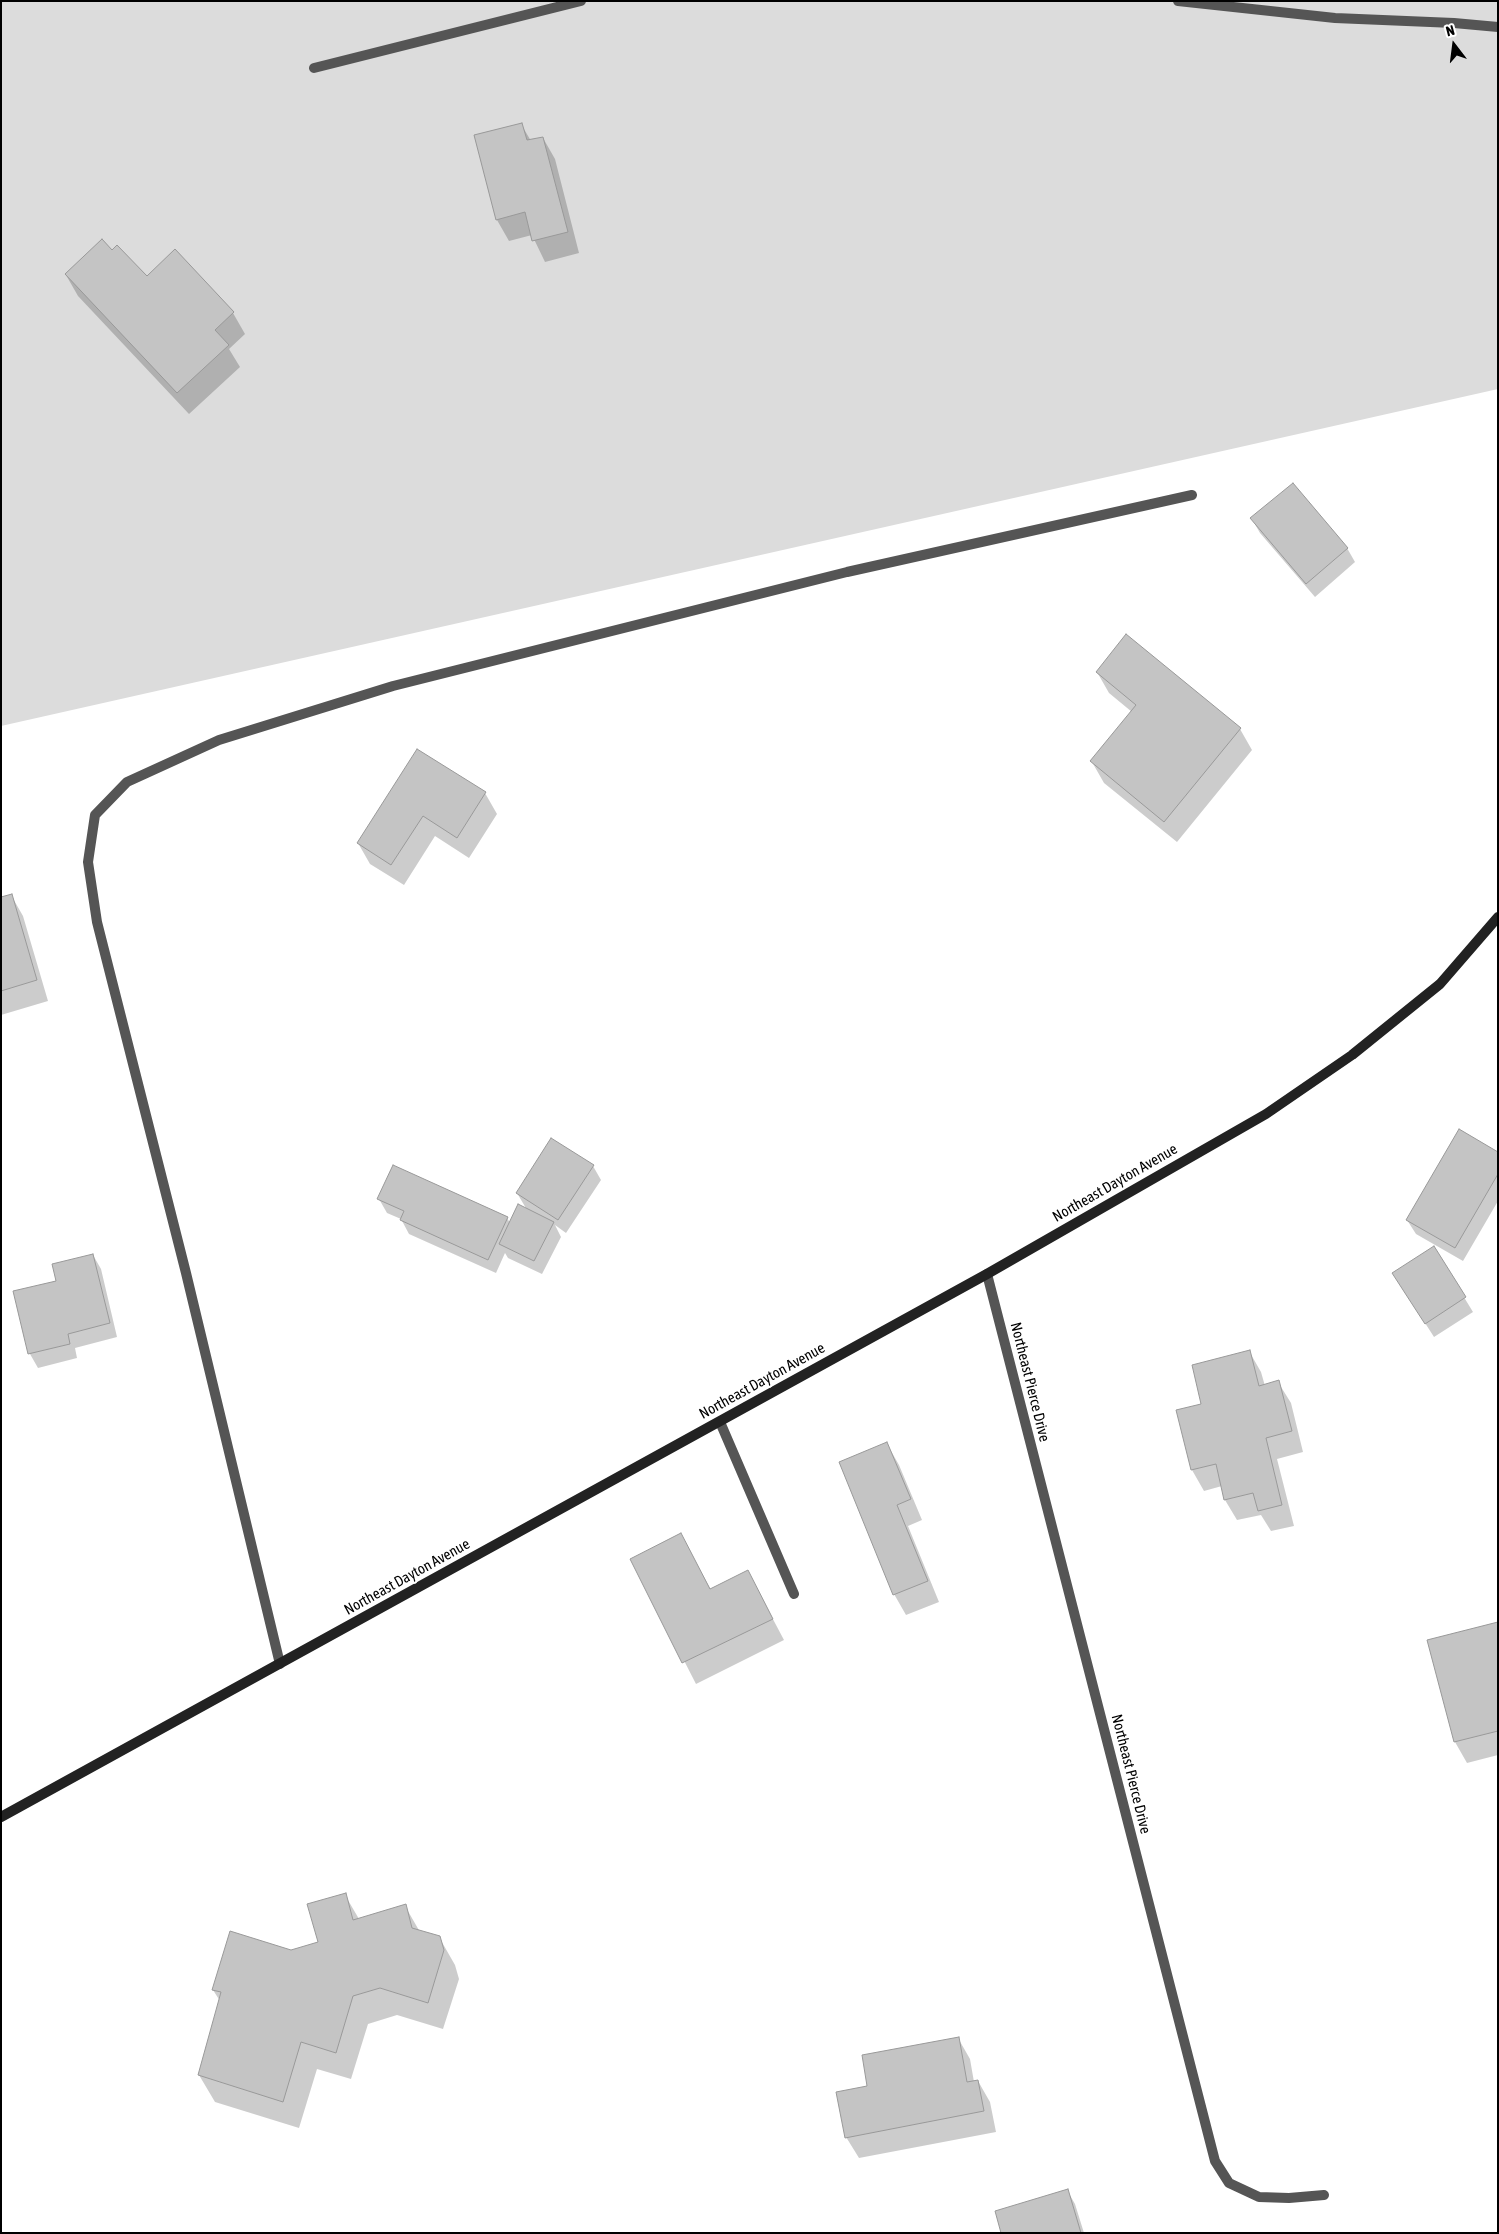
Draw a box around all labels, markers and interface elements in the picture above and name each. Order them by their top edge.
north arrow [1429,20,1479,70]
text: N [1444,22,1456,39]
street label: Northeast Dayton Avenue [1050,1140,1180,1226]
street label: Northeast Pierce Drive [1006,1320,1054,1444]
street label: Northeast Dayton Avenue [696,1339,828,1423]
street label: Northeast Dayton Avenue [341,1535,473,1619]
street label: Northeast Pierce Drive [1107,1712,1155,1836]

